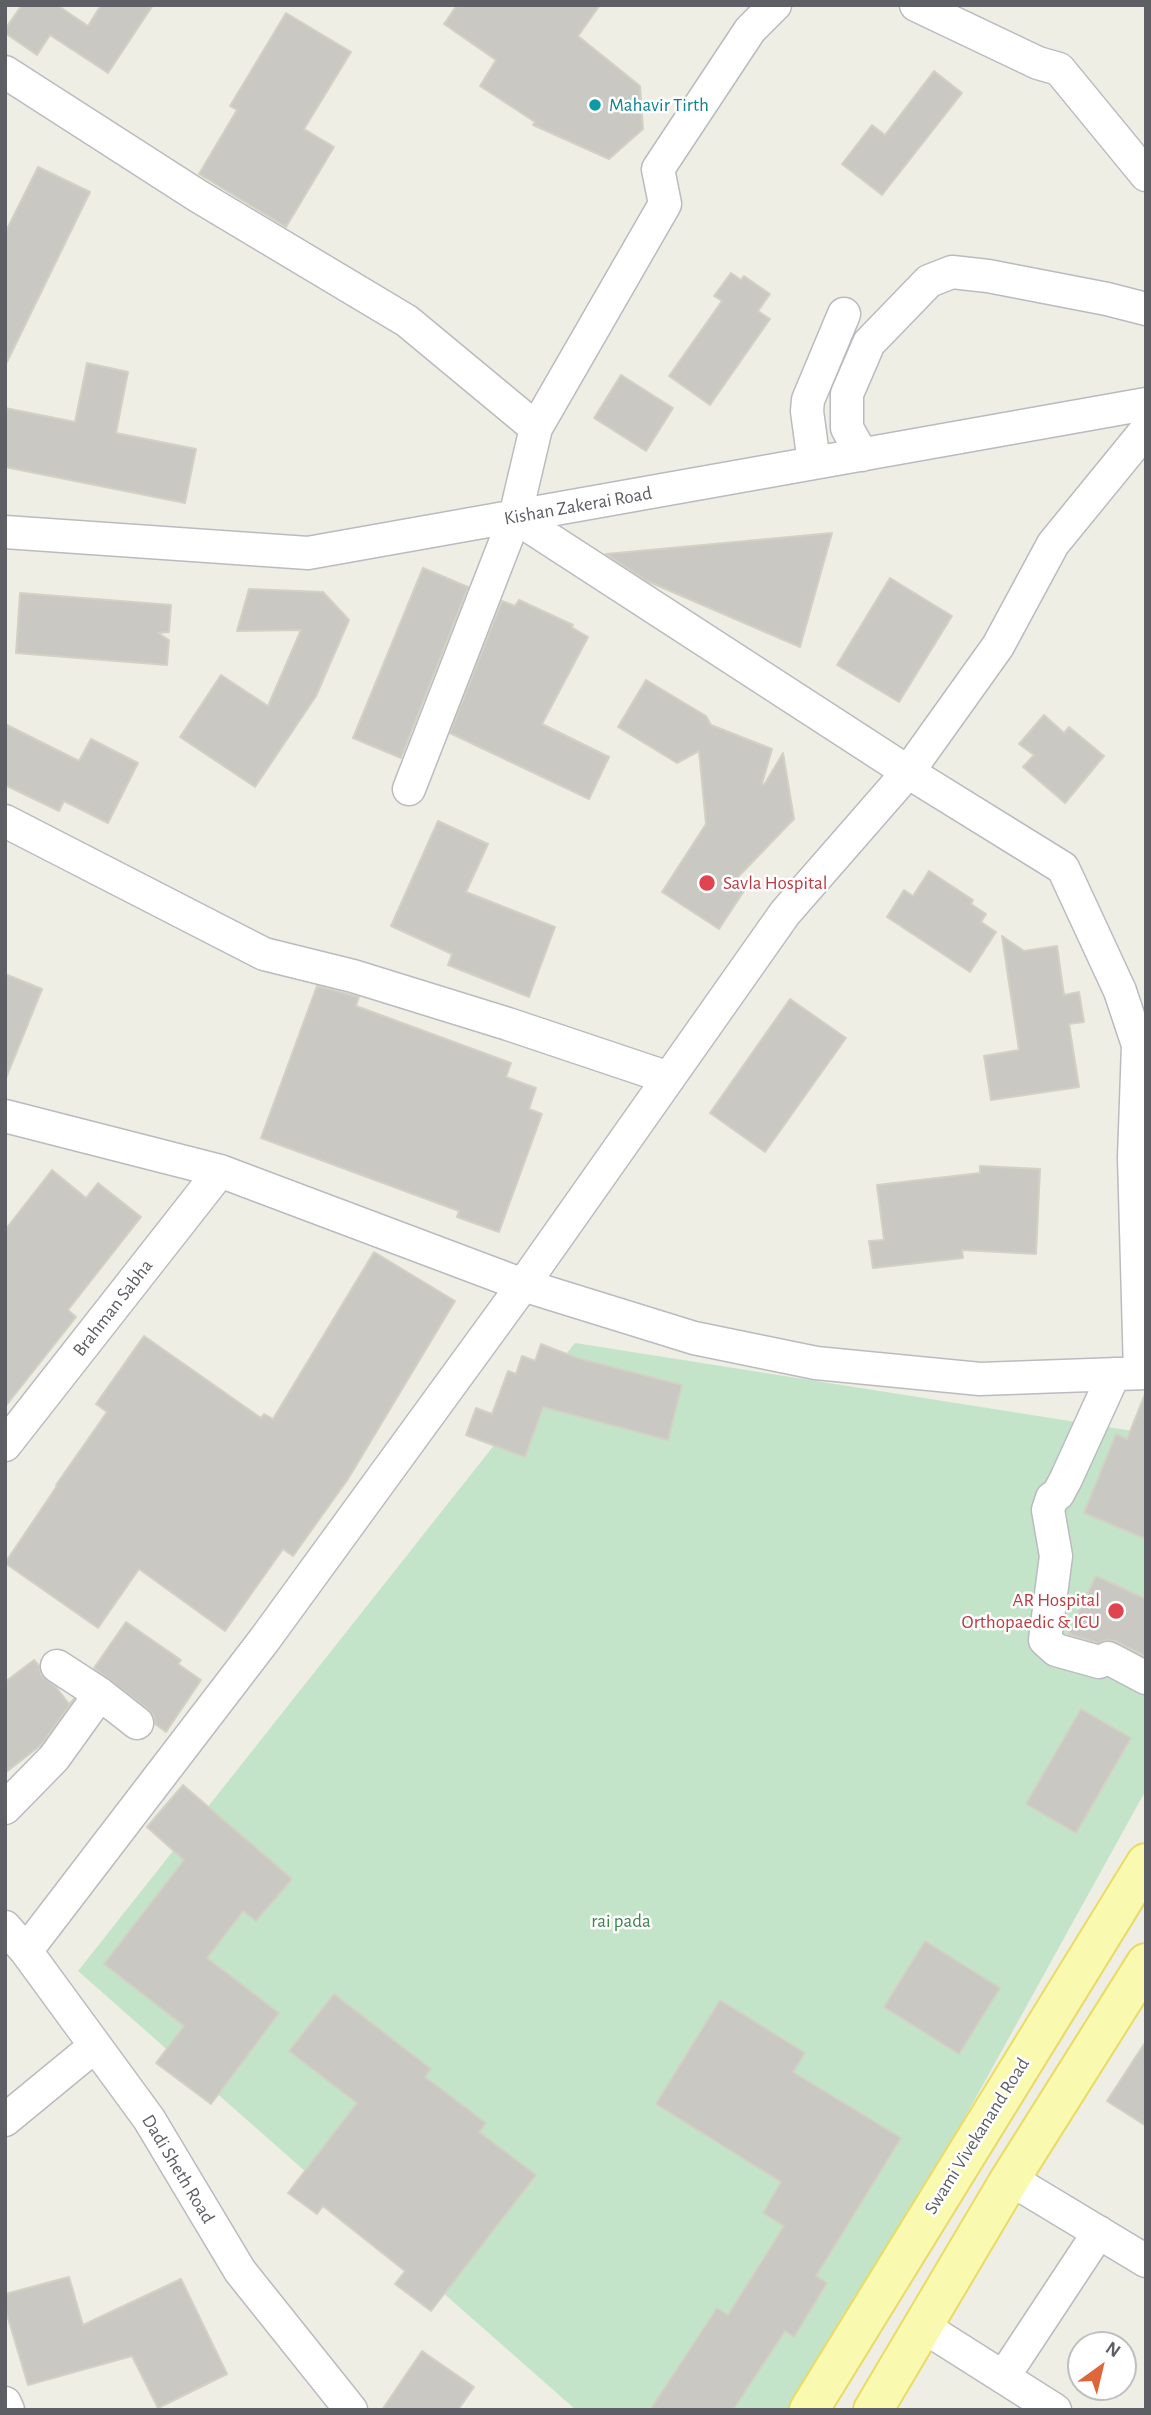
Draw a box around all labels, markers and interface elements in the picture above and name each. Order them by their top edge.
place label: Mahavir Tirth [609,94,709,116]
marker: Mahavir Tirth [587,97,603,113]
street label: Kishan Zakerai Road [502,482,654,530]
place label: Savla Hospital [723,872,828,894]
marker: Savla Hospital [697,873,717,893]
street label: Brahman Sabha [68,1255,158,1361]
place label: AR Hospital Orthopaedic & ICU [962,1589,1100,1633]
marker: AR Hospital Orthopaedic & ICU [1106,1601,1126,1621]
park label: rai pada [591,1910,651,1932]
street label: Swami Vivekanand Road [920,2054,1034,2218]
street label: Dadi Sheth Road [137,2110,219,2228]
north arrow [1067,2331,1137,2401]
text: N [1102,2338,1124,2361]

